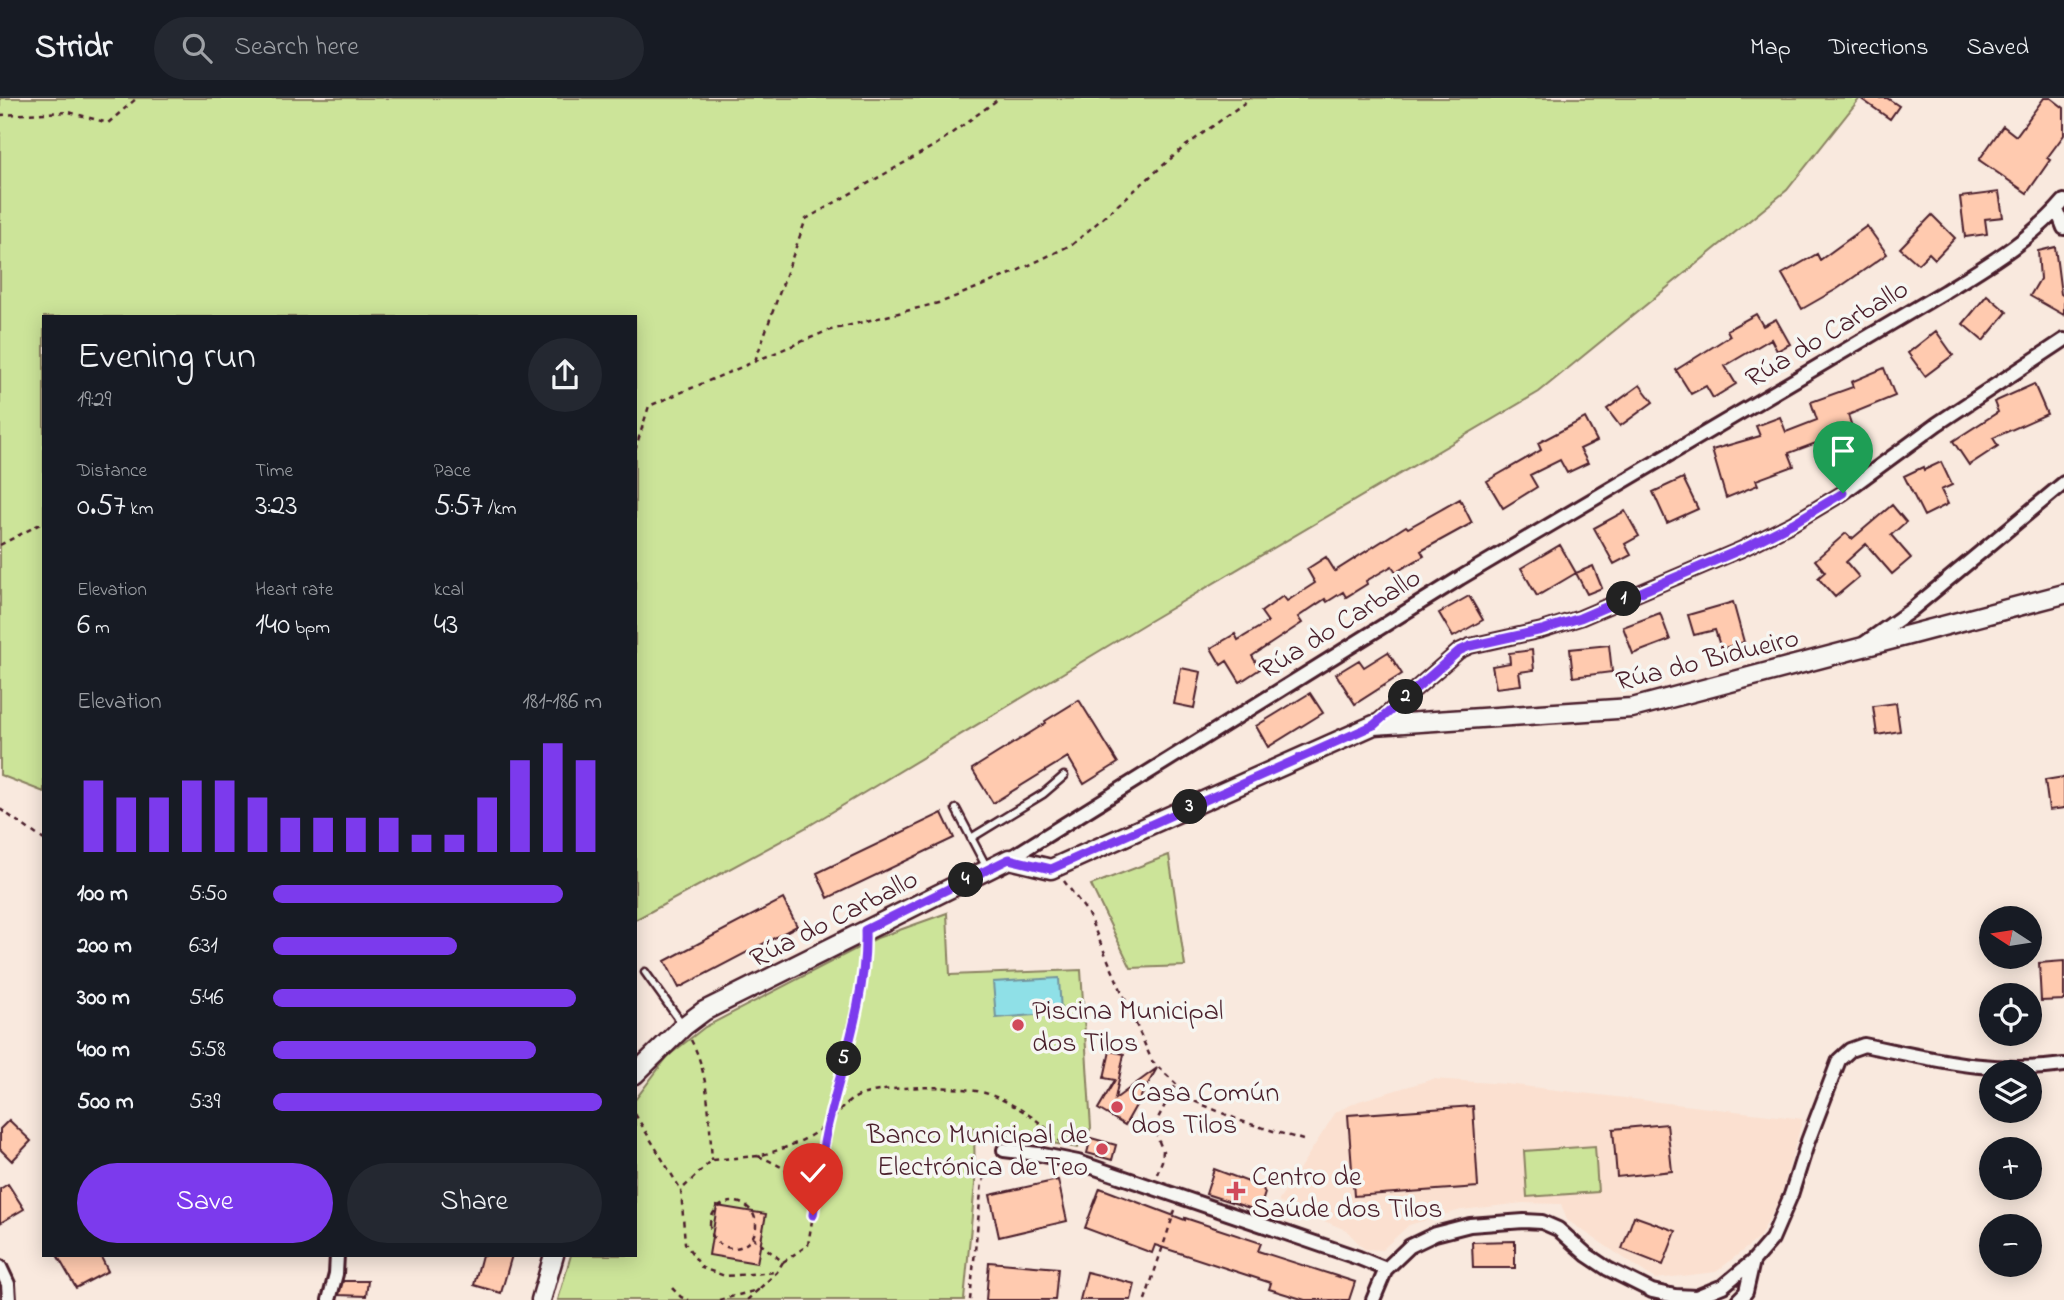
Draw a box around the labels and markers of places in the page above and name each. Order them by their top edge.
pin [1813,421,1873,493]
pin: 1 [1606,582,1642,616]
pin: 2 [1388,680,1424,714]
pin: 3 [1172,790,1208,824]
pin: 4 [948,862,984,898]
place label: Piscina Municipal dos Tilos [1032,992,1224,1065]
marker: Piscina Municipal dos Tilos [1010,1017,1026,1033]
pin: 5 [826,1042,862,1076]
place label: Casa Común dos Tilos [1131,1074,1279,1147]
marker: Casa Común dos Tilos [1109,1099,1125,1115]
place label: Banco Municipal de Electrónica de Teo [866,1116,1088,1189]
marker: Banco Municipal de Electrónica de Teo [1094,1141,1110,1157]
pin [783,1143,843,1215]
place label: Centro de Saúde dos Tilos [1252,1158,1442,1231]
marker: Centro de Saúde dos Tilos [1226,1181,1246,1201]

